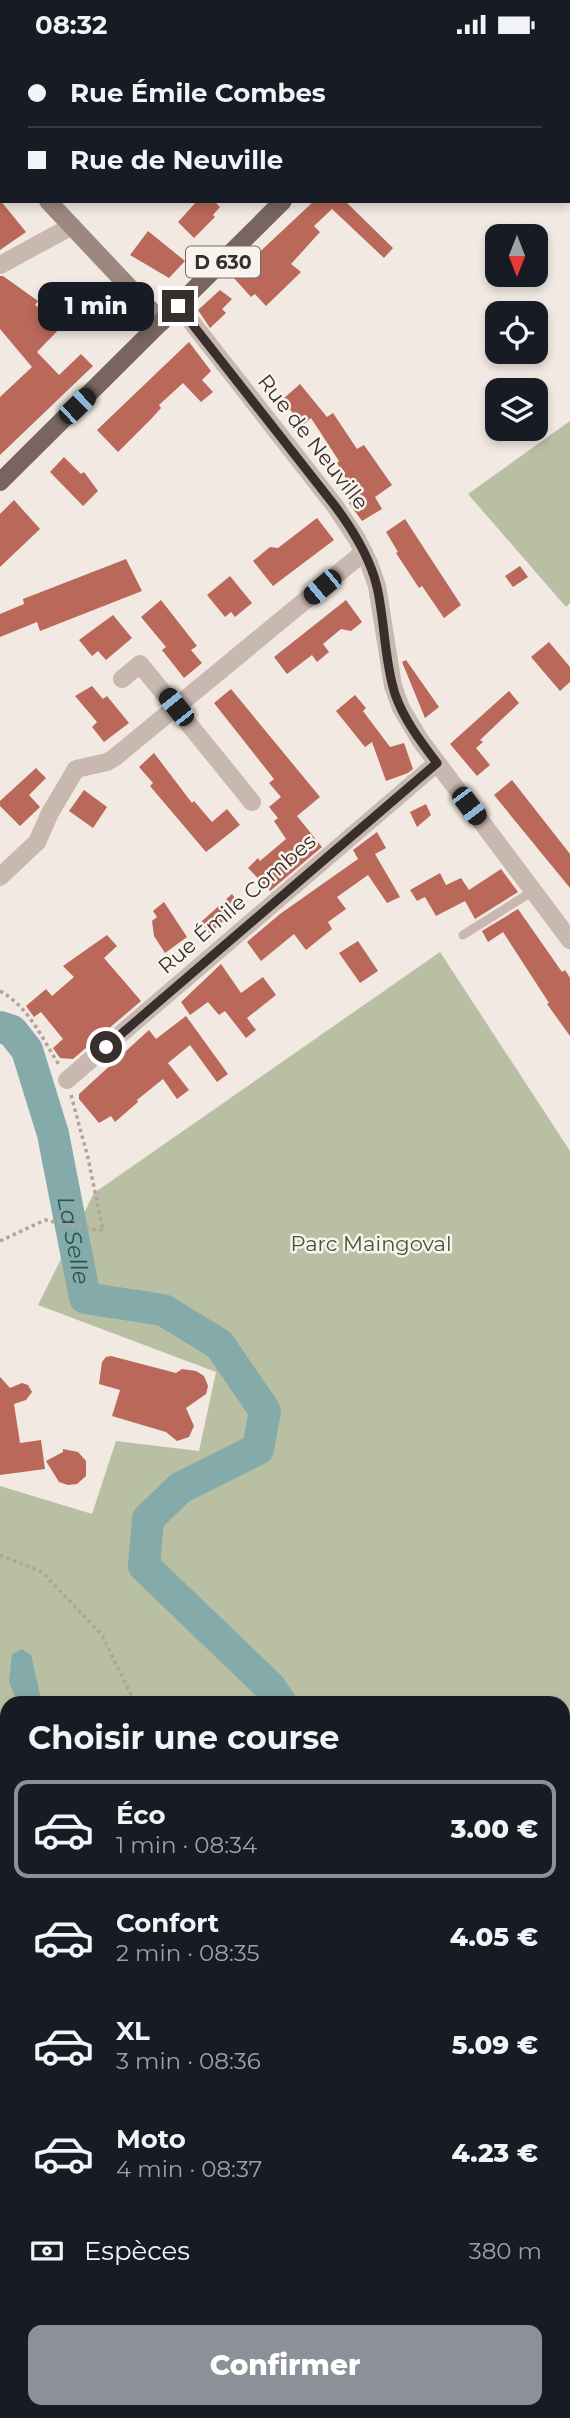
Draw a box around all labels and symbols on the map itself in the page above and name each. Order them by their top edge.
north arrow [485,224,548,287]
road number: D 630 [186,246,260,277]
callout: 1 min [38,281,154,331]
route end [162,290,194,322]
street label: Rue de Neuville [253,369,374,514]
car [55,384,100,428]
car [300,565,345,609]
car [155,684,198,730]
car [448,783,491,829]
street label: Rue Émile Combes [153,828,320,979]
route start [90,1031,122,1063]
water label: La Selle [51,1194,96,1287]
park label: Parc Maingoval [290,1231,452,1256]

